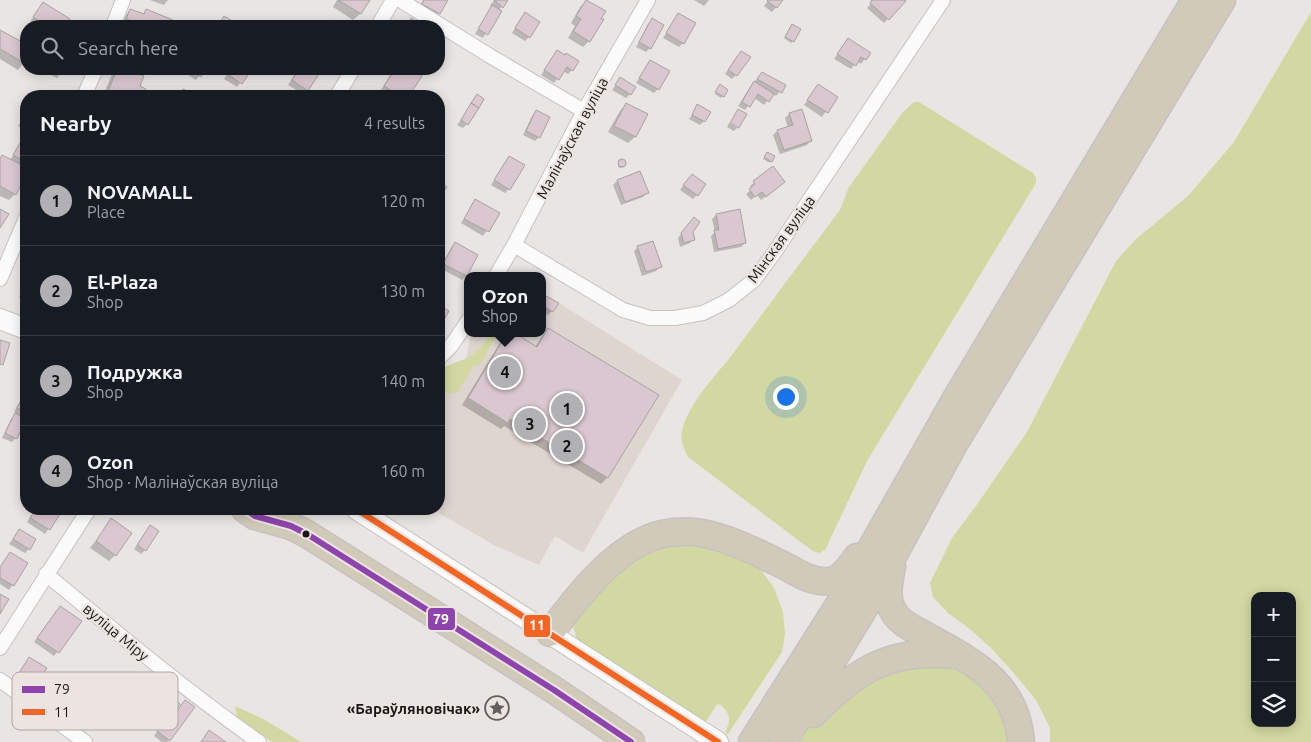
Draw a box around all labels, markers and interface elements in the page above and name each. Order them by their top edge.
search box [20,20,445,75]
icon: search [38,34,66,62]
text: Search here [78,37,178,59]
street label: Малінаўская вуліца [533,74,611,202]
text: Nearby [40,111,111,135]
text: 4 results [364,114,425,132]
text: NOVAMALL [87,181,192,203]
text: 1 [51,192,61,210]
text: 120 m [380,192,425,210]
street label: Мінская вуліца [744,192,818,286]
text: Place [87,203,125,221]
text: El-Plaza [87,271,158,293]
popup [464,272,546,337]
text: 2 [51,282,61,300]
text: 130 m [380,282,425,300]
text: Ozon [482,285,528,307]
text: Shop [87,293,123,311]
text: Shop [482,307,518,325]
pin: 4 [489,353,521,391]
text: Подружка [87,361,183,383]
text: 3 [51,372,61,390]
text: 140 m [380,372,425,390]
text: Shop [87,383,123,401]
your location [773,384,799,410]
pin: 1 [551,390,583,428]
pin: 3 [514,405,546,443]
pin: 2 [551,427,583,465]
text: Ozon [87,451,134,473]
text: 4 [51,462,61,480]
text: 160 m [380,462,425,480]
text: Shop · Малінаўская вуліца [87,473,278,491]
unlabelled marker [301,529,311,539]
map controls [1251,592,1296,727]
button: + [1251,592,1296,637]
street label: вуліца Міру [80,600,152,664]
line badge: 79 [427,607,456,631]
text: 79 [433,611,449,627]
line badge: 11 [523,614,551,638]
text: 11 [529,617,545,633]
button: − [1251,637,1296,682]
legend [12,672,178,730]
text: 79 [54,681,70,697]
button: layers [1251,682,1296,727]
place icon: «Бараўляновічак» [484,695,510,721]
place label: «Бараўляновічак» [347,700,481,717]
text: 11 [54,704,70,720]

